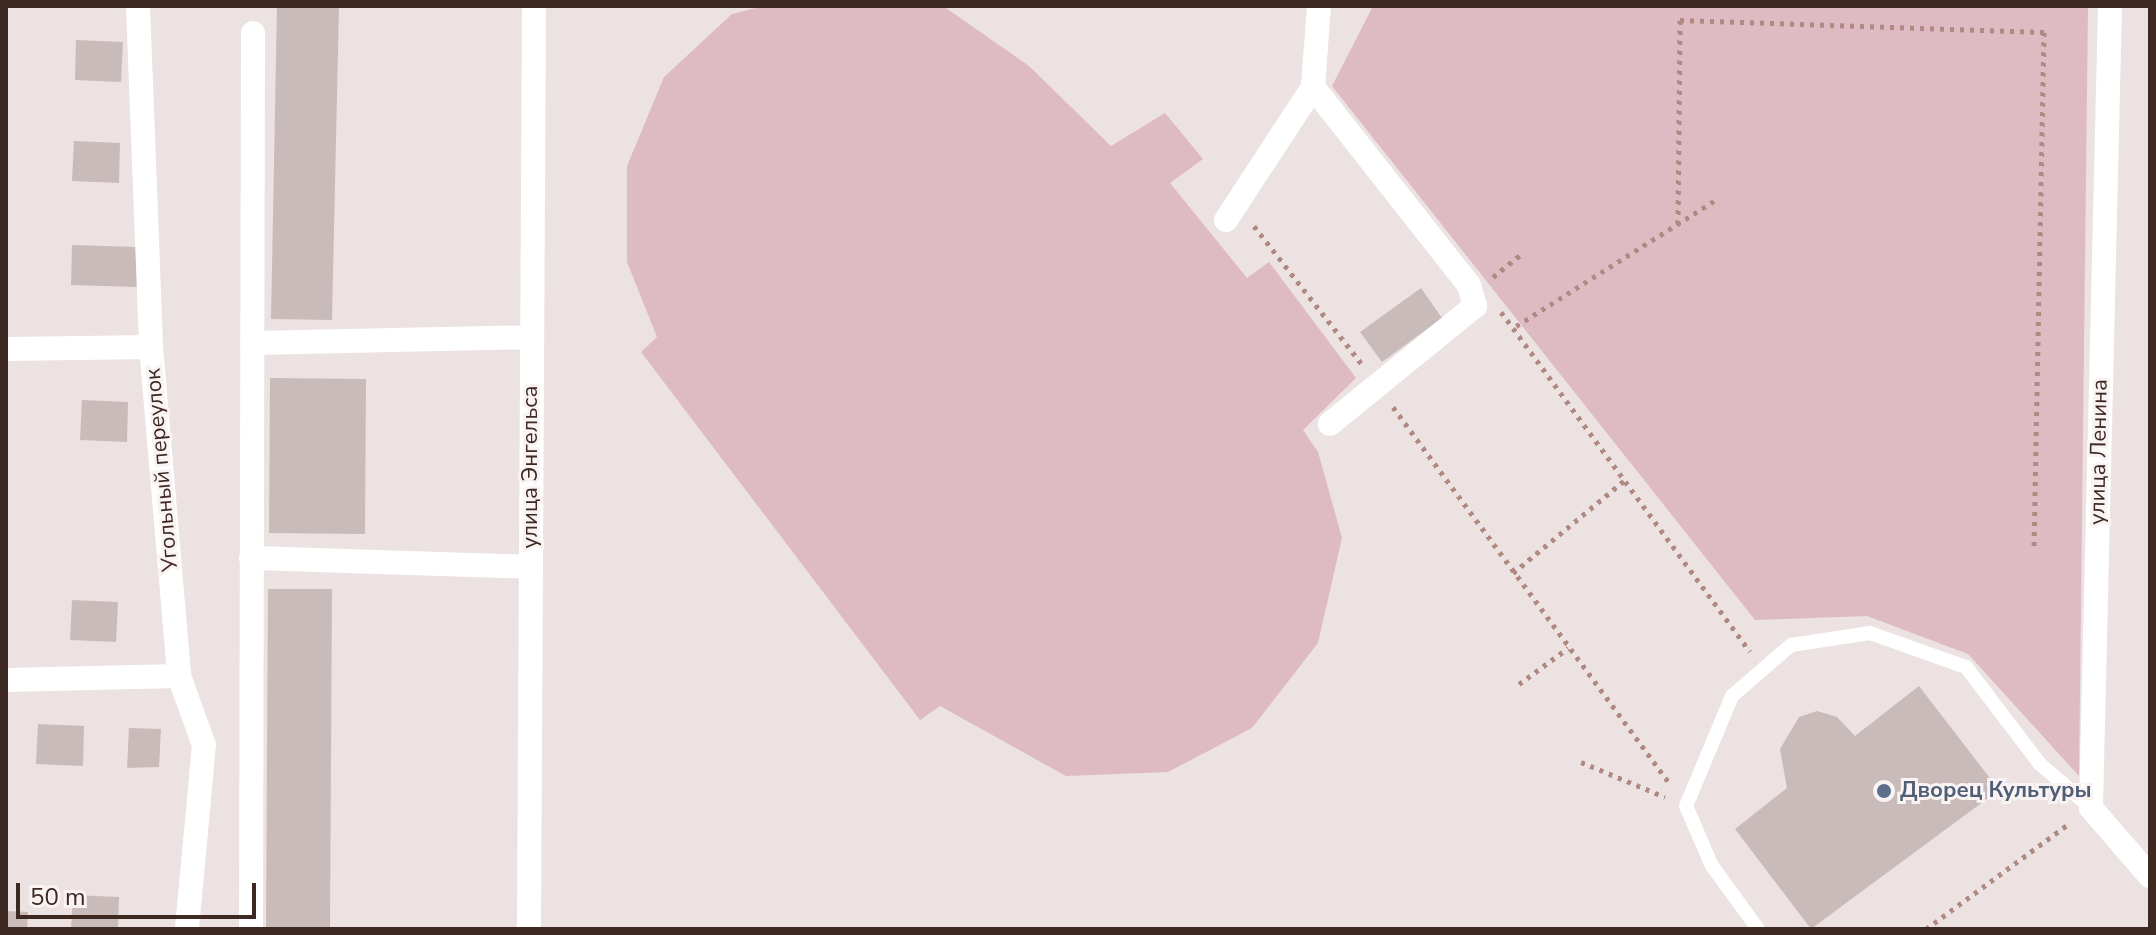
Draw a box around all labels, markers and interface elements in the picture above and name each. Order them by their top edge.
street label: Угольный переулок [140,367,184,573]
street label: улица Ленина [2085,379,2113,525]
street label: улица Энгельса [518,386,544,548]
place label: Дворец Культуры [1900,778,2092,804]
marker: Дворец Культуры [1875,782,1893,800]
scale bar [20,867,260,917]
text: 50 m [30,881,86,913]

